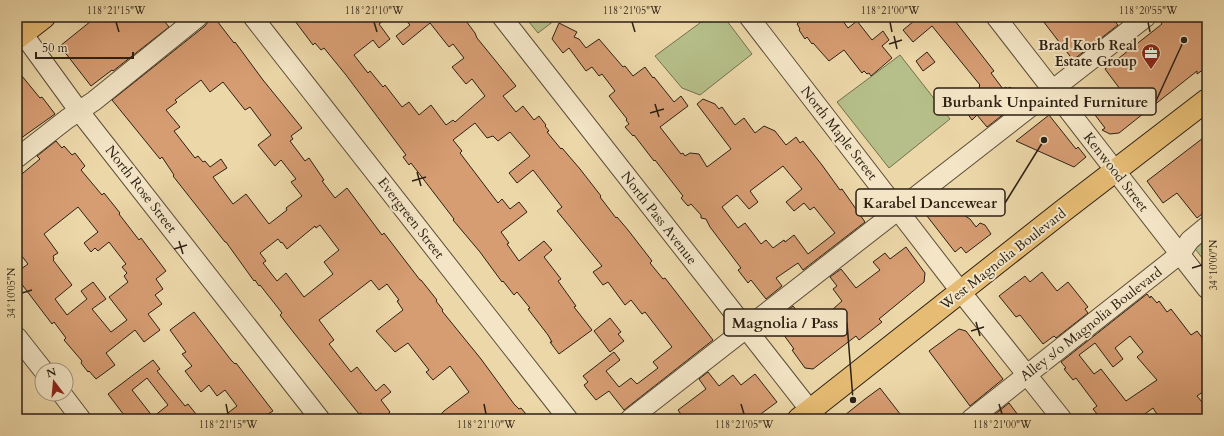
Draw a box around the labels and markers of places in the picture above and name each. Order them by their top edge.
place label: Brad Korb Real Estate Group [1038,36,1137,71]
office icon: Brad Korb Real Estate Group [1140,42,1162,70]
callout: Burbank Unpainted Furniture [934,88,1156,115]
callout: Karabel Dancewear [856,189,1005,216]
callout: Magnolia / Pass [724,309,847,336]

